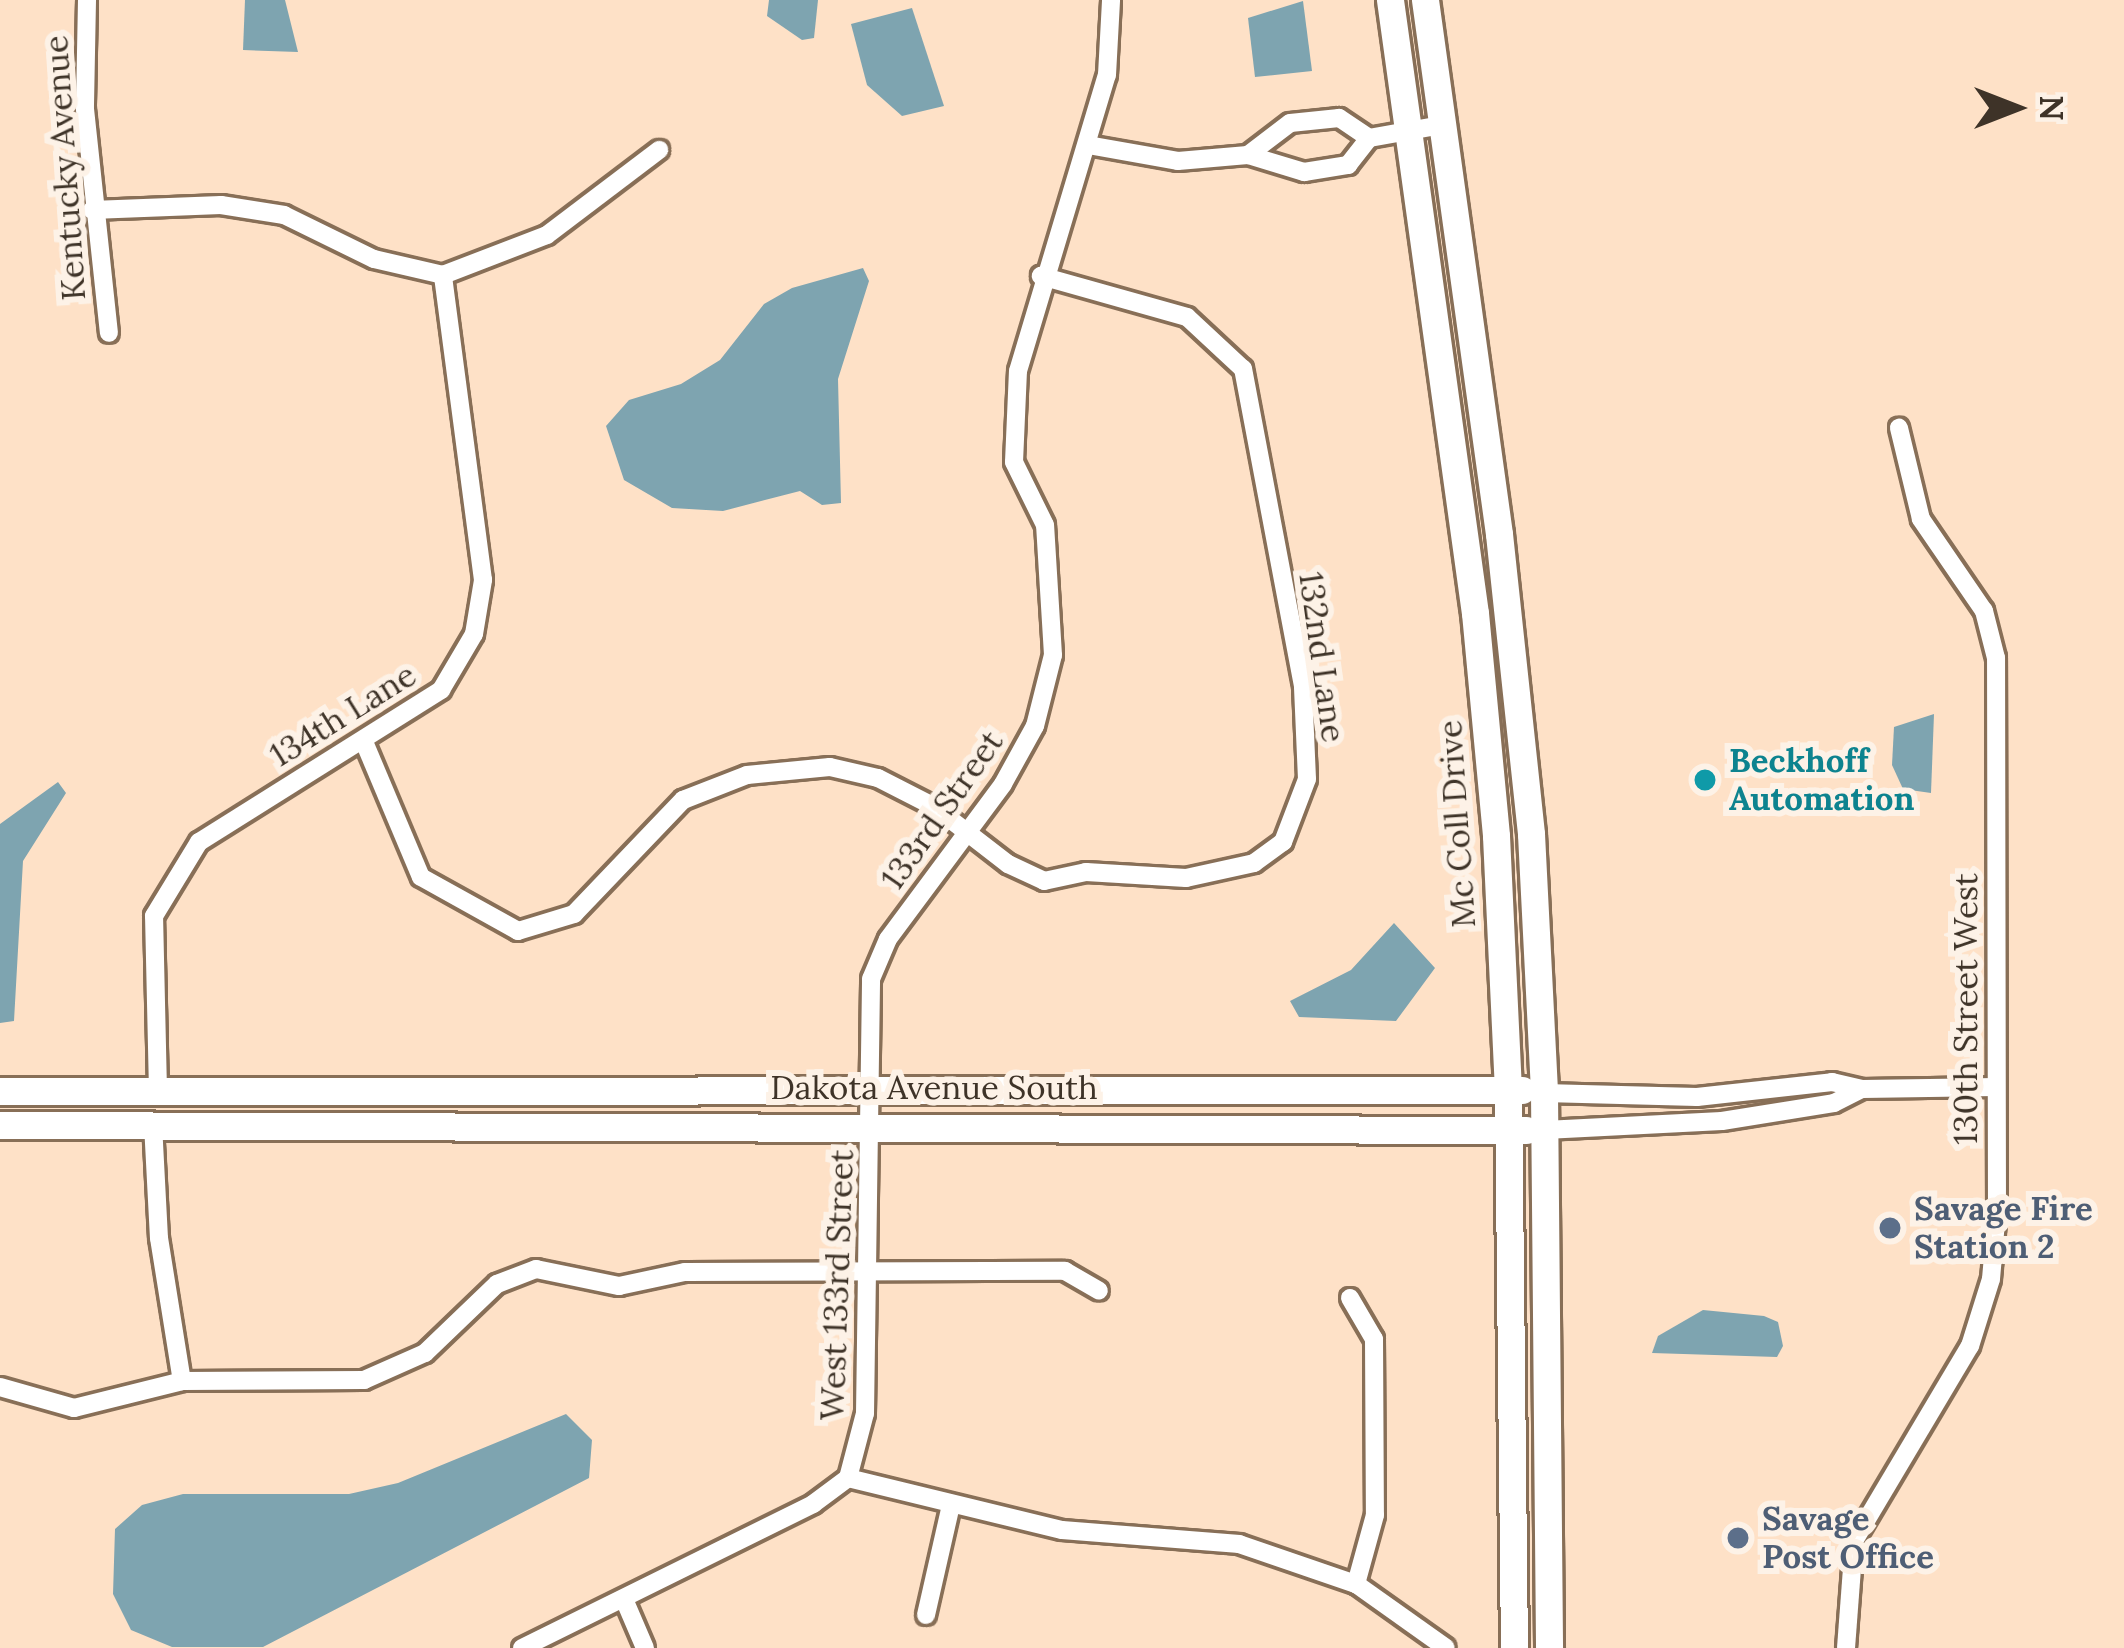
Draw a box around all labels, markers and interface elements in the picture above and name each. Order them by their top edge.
street label: Kentucky Avenue [36,34,94,302]
north arrow [1956,48,2076,168]
text: N [2031,95,2073,121]
street label: 132nd Lane [1290,569,1354,745]
street label: 134th Lane [263,655,423,775]
street label: Mc Coll Drive [1430,719,1484,929]
street label: 133rd Street [873,723,1011,897]
place label: Beckhoff Automation [1729,741,1915,819]
marker: Beckhoff Automation [1692,767,1718,793]
street label: 130th Street West [1946,873,1986,1145]
street label: Dakota Avenue South [770,1068,1098,1108]
street label: West 133rd Street [812,1149,862,1421]
place label: Savage Fire Station 2 [1914,1189,2093,1267]
marker: Savage Fire Station 2 [1877,1215,1903,1241]
place label: Savage Post Office [1762,1499,1934,1577]
marker: Savage Post Office [1725,1525,1751,1551]

